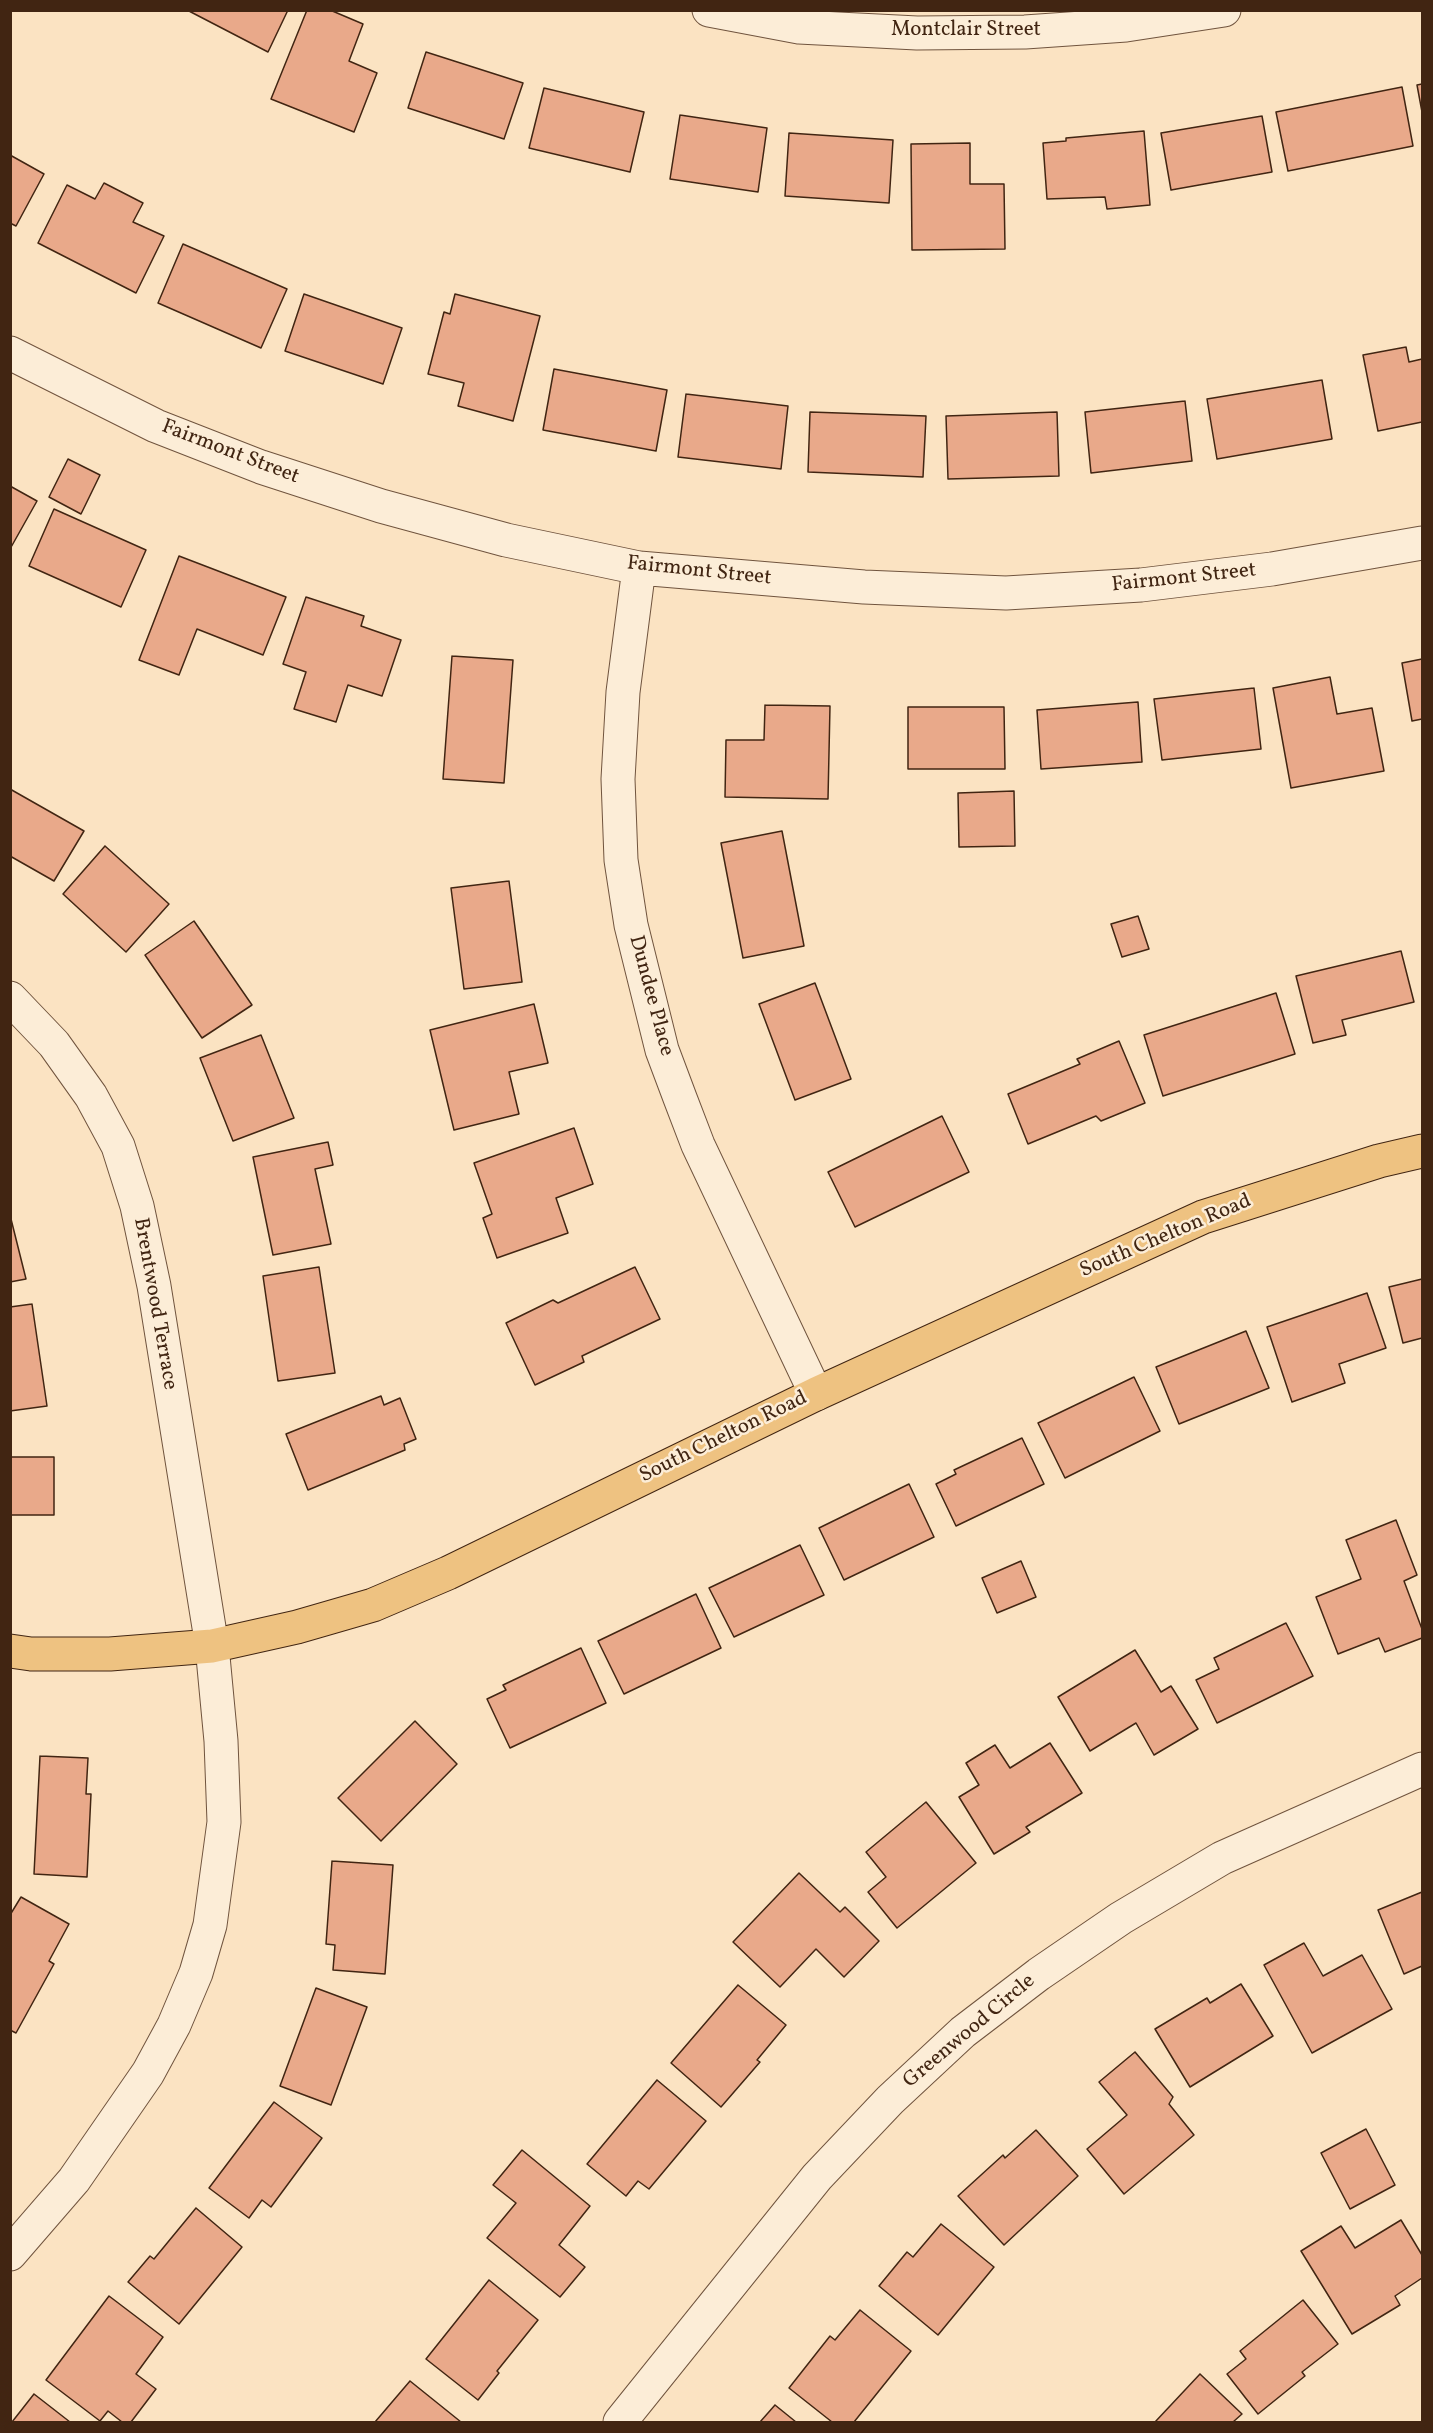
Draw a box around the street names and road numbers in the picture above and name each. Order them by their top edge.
street label: Montclair Street [891,18,1041,44]
street label: Fairmont Street [158,415,302,491]
street label: Fairmont Street [625,552,773,592]
street label: Fairmont Street [1110,559,1258,599]
street label: Dundee Place [622,933,678,1059]
street label: South Chelton Road [1077,1190,1255,1284]
street label: Brentwood Terrace [126,1216,182,1392]
street label: South Chelton Road [636,1386,812,1490]
street label: Greenwood Circle [899,1970,1041,2094]

